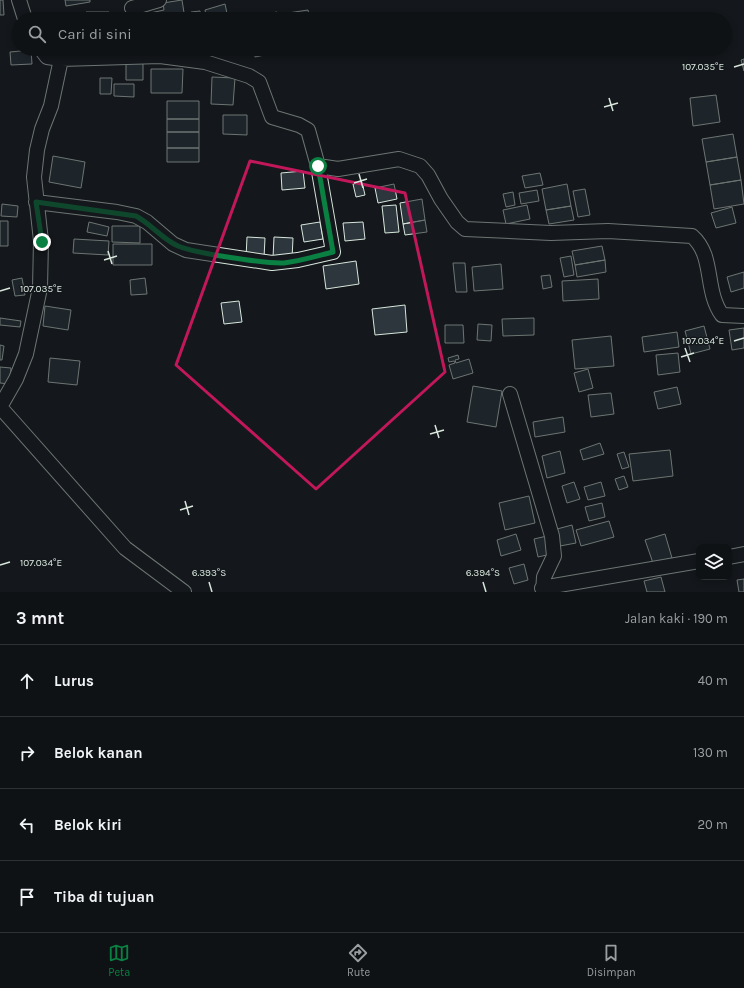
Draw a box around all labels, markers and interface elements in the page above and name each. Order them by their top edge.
search box [12,12,732,56]
icon: search [26,23,48,45]
text: Cari di sini [58,25,132,43]
text: 107.035°E [682,61,724,73]
route start [309,157,327,175]
route end [33,233,51,251]
text: 107.035°E [20,283,62,295]
text: 107.034°E [682,335,724,347]
map controls [696,544,732,580]
button: layers [696,544,732,580]
text: 107.034°E [20,557,62,569]
text: 6.393°S [192,567,226,579]
text: 6.394°S [466,567,500,579]
text: 3 mnt [16,608,64,628]
text: Jalan kaki · 190 m [625,611,728,626]
icon: ahead [16,670,38,692]
text: Lurus [54,672,94,690]
text: 40 m [698,673,728,688]
icon: right [16,742,38,764]
text: Belok kanan [54,744,143,762]
text: 130 m [693,745,728,760]
icon: left [16,814,38,836]
text: Belok kiri [54,816,122,834]
text: 20 m [698,817,728,832]
icon: arrive [16,886,38,908]
text: Tiba di tujuan [54,888,154,906]
tab: Peta [108,942,130,979]
tab: Rute [347,942,370,979]
tab: Disimpan [587,942,636,979]

